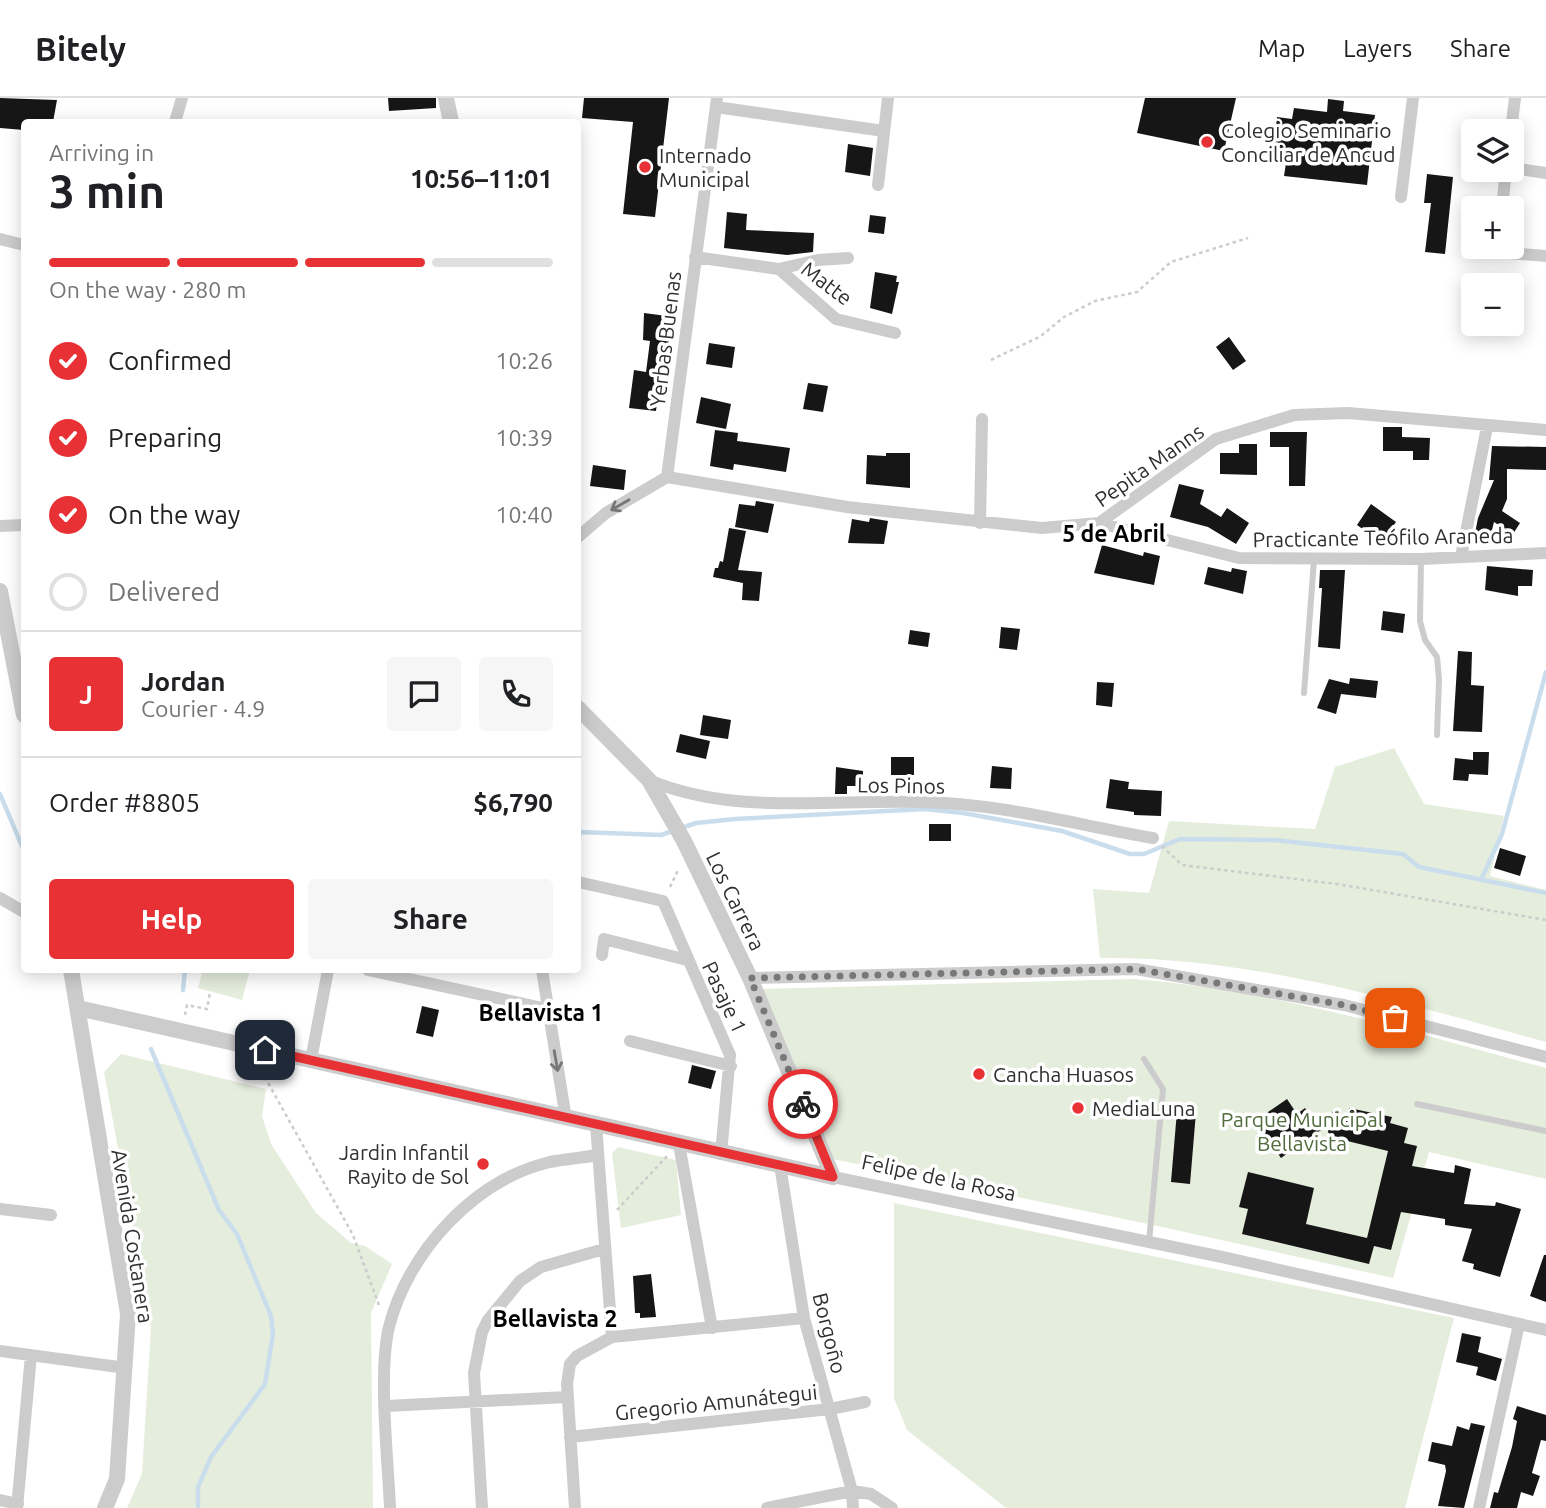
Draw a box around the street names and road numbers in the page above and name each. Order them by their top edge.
street label: Matte [797,256,857,310]
street label: Yerbas Buenas [645,270,685,408]
street label: Pepita Manns [1090,419,1208,511]
street label: Practicante Teófilo Araneda [1252,523,1514,551]
street label: Los Pinos [857,772,945,798]
street label: Los Carrera [702,848,770,954]
street label: Pasaje 1 [698,957,752,1037]
street label: Avenida Costanera [107,1147,159,1325]
street label: Felipe de la Rosa [860,1149,1018,1205]
street label: Borgoño [808,1290,852,1376]
street label: Gregorio Amunátegui [614,1379,818,1425]

